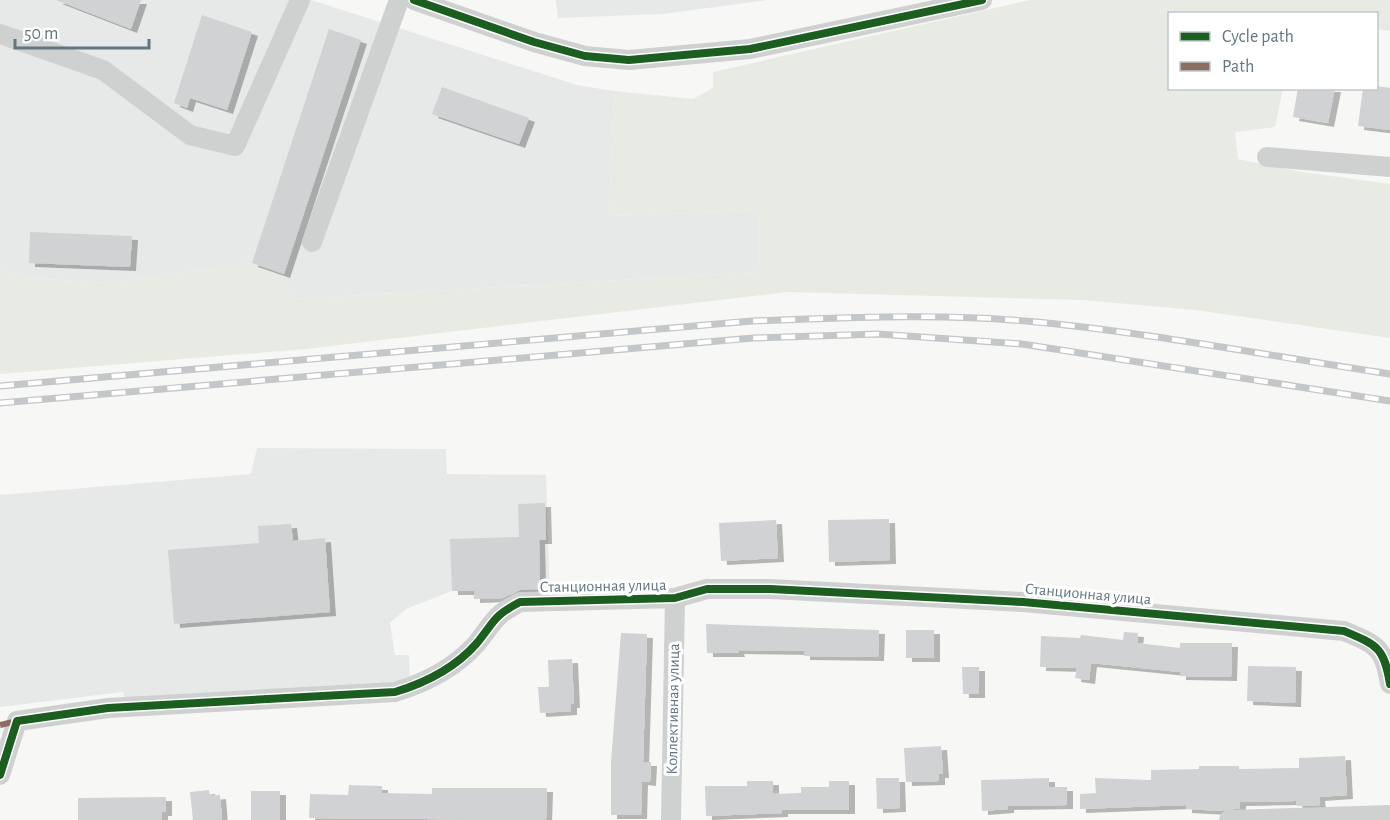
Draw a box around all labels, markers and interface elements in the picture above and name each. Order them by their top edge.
scale bar [15,12,148,50]
legend [1168,12,1378,90]
text: 50 m [24,25,58,43]
text: Cycle path [1222,28,1294,46]
text: Path [1222,58,1254,76]
street label: Станционная улица [539,577,667,596]
street label: Станционная улица [1024,581,1152,608]
street label: Коллективная улица [664,643,683,775]

